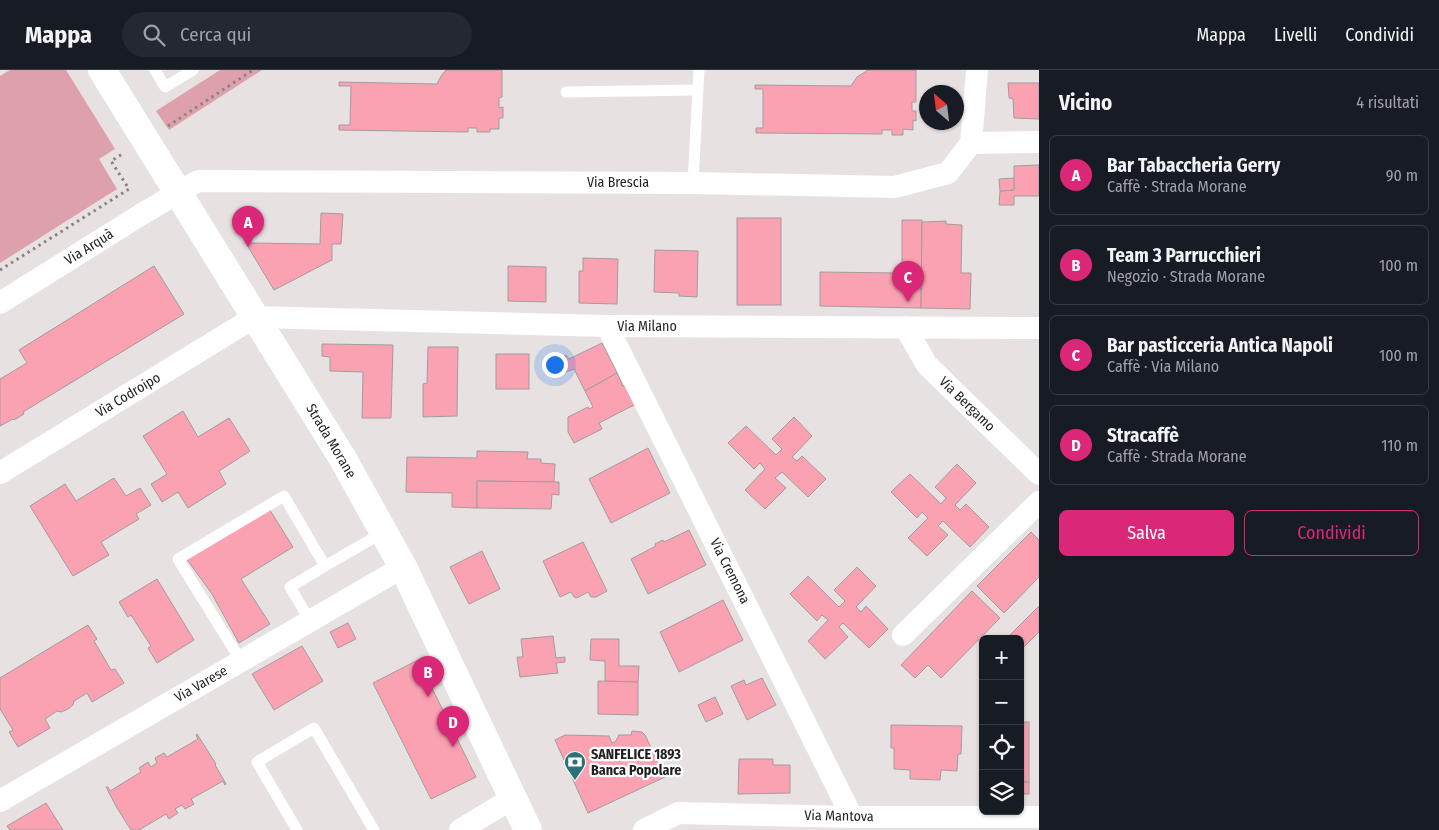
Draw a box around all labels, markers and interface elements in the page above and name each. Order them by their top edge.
search box [122,12,472,57]
text: Mappa [25,21,92,49]
icon: search [140,21,168,49]
text: Cerca qui [180,23,251,46]
text: Mappa [1197,24,1246,46]
text: Livelli [1274,24,1317,46]
text: Condividi [1345,24,1414,46]
north arrow [919,85,964,130]
text: Vicino [1059,90,1112,116]
text: 4 risultati [1356,93,1419,112]
text: Bar Tabaccheria Gerry [1107,154,1280,177]
text: A [1072,166,1080,185]
text: 90 m [1386,166,1418,185]
street label: Via Brescia [587,174,649,191]
text: Caffè · Strada Morane [1107,177,1247,196]
pin: A [232,206,264,247]
street label: Via Arquà [61,225,117,269]
text: Team 3 Parrucchieri [1107,244,1261,267]
text: B [1072,256,1080,275]
text: 100 m [1379,256,1418,275]
pin: C [892,261,924,302]
text: Negozio · Strada Morane [1107,267,1265,286]
street label: Via Milano [617,318,677,335]
text: Bar pasticceria Antica Napoli [1107,334,1333,357]
text: C [1072,346,1080,365]
text: 100 m [1379,346,1418,365]
your location [542,352,568,378]
text: Caffè · Via Milano [1107,357,1219,376]
street label: Via Codroipo [92,369,164,421]
street label: Via Bergamo [935,373,999,435]
street label: Strada Morane [302,401,360,481]
text: Stracaffè [1107,424,1179,447]
text: D [1071,436,1081,455]
text: 110 m [1381,436,1418,455]
text: Caffè · Strada Morane [1107,447,1247,466]
button: Salva [1059,510,1234,556]
button: Condividi [1244,510,1419,556]
street label: Via Cremona [706,535,754,607]
map controls [979,635,1024,815]
button: + [979,635,1024,680]
pin: B [412,656,444,697]
street label: Via Varese [171,662,231,706]
button: − [979,680,1024,725]
pin: D [437,706,469,747]
button: locate [979,725,1024,770]
place label: SANFELICE 1893 Banca Popolare [591,746,681,779]
bank icon: SANFELICE 1893 Banca Popolare [563,750,587,781]
button: layers [979,770,1024,815]
street label: Via Mantova [804,807,874,825]

